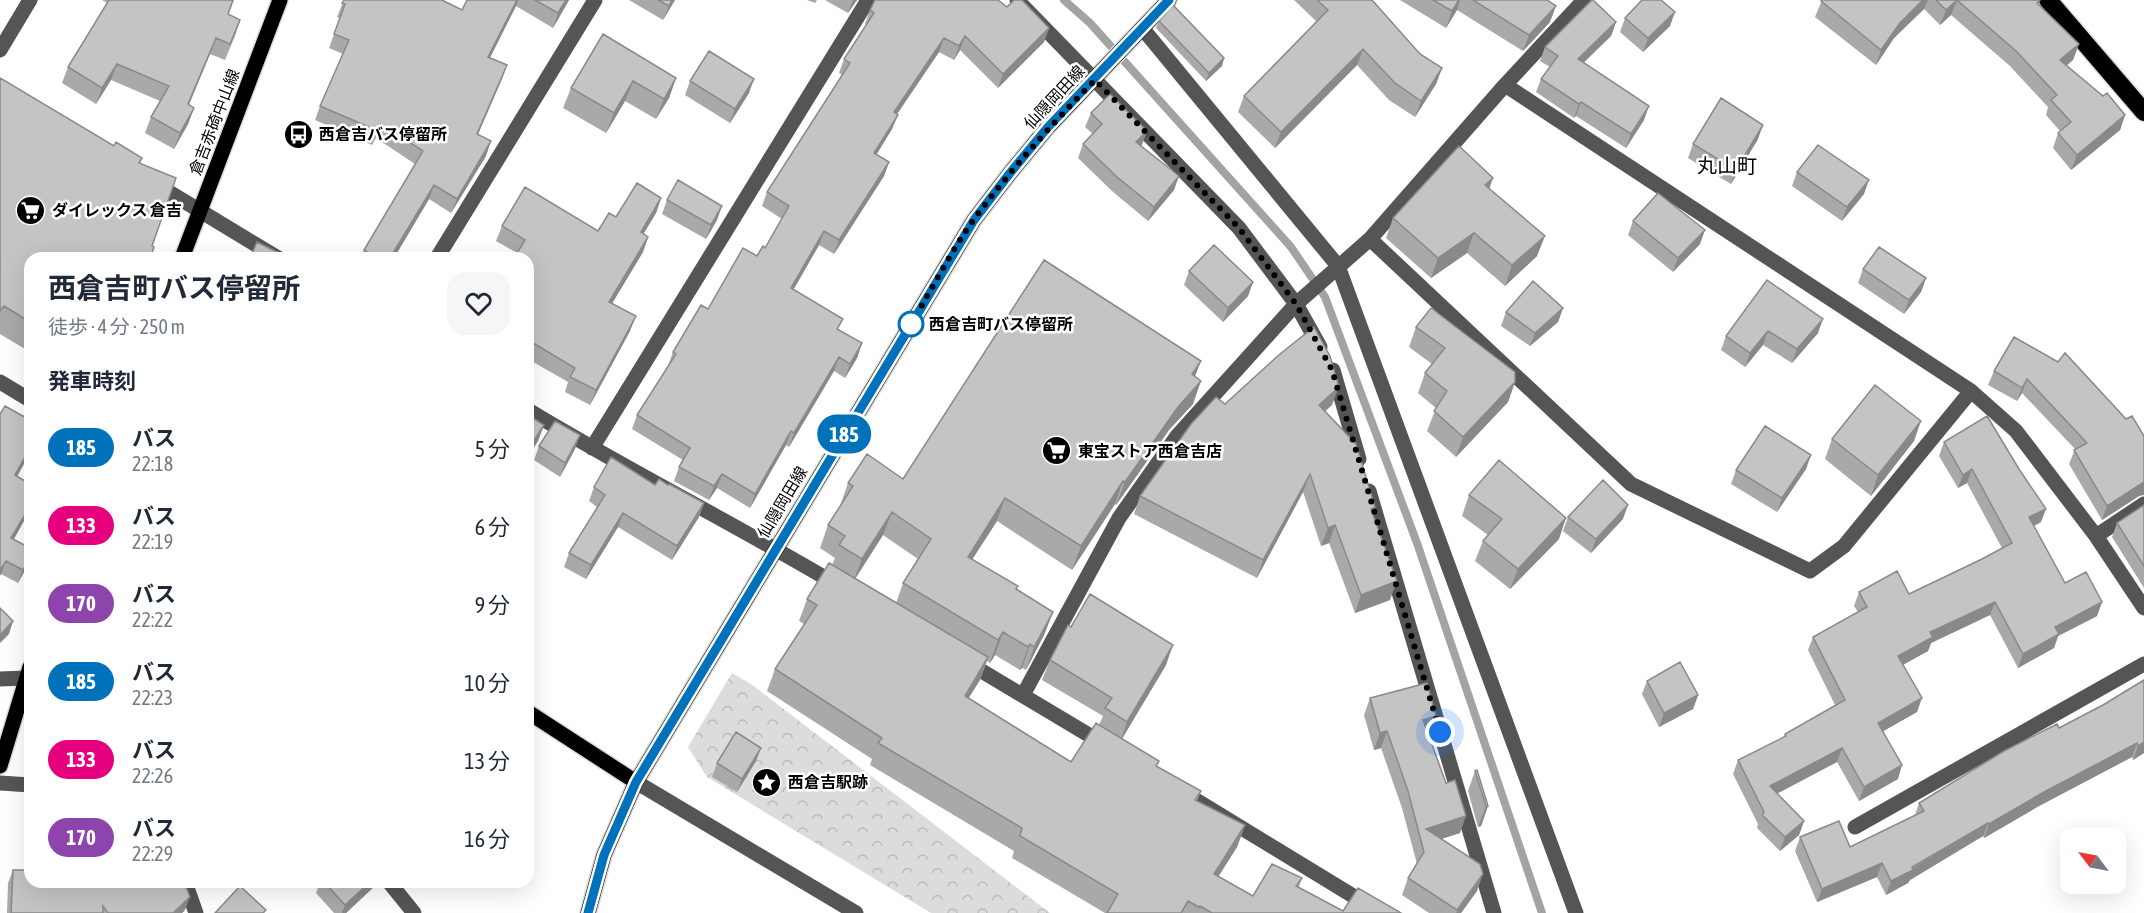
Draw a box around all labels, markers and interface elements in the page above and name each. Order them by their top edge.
street label: 仙隠岡田線 [1020,62,1088,132]
street label: 倉吉赤碕中山線 [186,66,242,178]
bus stop icon: 西倉吉バス停留所 [282,118,314,150]
place label: 西倉吉バス停留所 [319,125,447,143]
district label: 丸山町 [1697,154,1757,177]
supermarket icon: ダイレックス 倉吉 [15,194,47,226]
place label: ダイレックス 倉吉 [52,201,182,219]
text: 西倉吉町バス停留所 [48,272,300,304]
button: heart [447,272,510,335]
marker: 西倉吉町バス停留所 [898,311,924,337]
text: 徒歩 · 4 分 · 250 m [48,315,185,338]
place label: 西倉吉町バス停留所 [929,315,1073,333]
text: 発車時刻 [48,368,136,394]
line badge: 185 [810,414,878,454]
text: 185 [829,422,859,446]
text: バス [132,425,176,451]
text: 185 [66,435,96,459]
supermarket icon: 東宝ストア西倉吉店 [1041,435,1073,467]
text: 5 分 [475,436,510,462]
place label: 東宝ストア西倉吉店 [1078,442,1222,460]
text: 22:18 [132,452,173,475]
street label: 仙隠岡田線 [754,463,810,541]
text: バス [132,503,176,529]
text: 133 [66,513,96,537]
text: 6 分 [475,514,510,540]
text: 22:19 [132,530,173,553]
text: バス [132,581,176,607]
text: 170 [66,591,96,615]
text: 9 分 [475,592,510,618]
text: 22:22 [132,608,173,631]
text: バス [132,659,176,685]
text: 185 [66,669,96,693]
text: 10 分 [464,670,510,696]
text: 22:23 [132,686,173,709]
your location [1425,717,1455,747]
text: バス [132,737,176,763]
text: 133 [66,747,96,771]
text: 13 分 [464,748,510,774]
text: 22:26 [132,764,173,787]
place icon: 西倉吉駅跡 [751,766,783,798]
place label: 西倉吉駅跡 [788,773,868,791]
text: バス [132,815,176,841]
text: 170 [66,825,96,849]
text: 16 分 [464,826,510,852]
north arrow [2060,828,2126,894]
map controls [2060,828,2126,894]
text: 22:29 [132,842,173,865]

